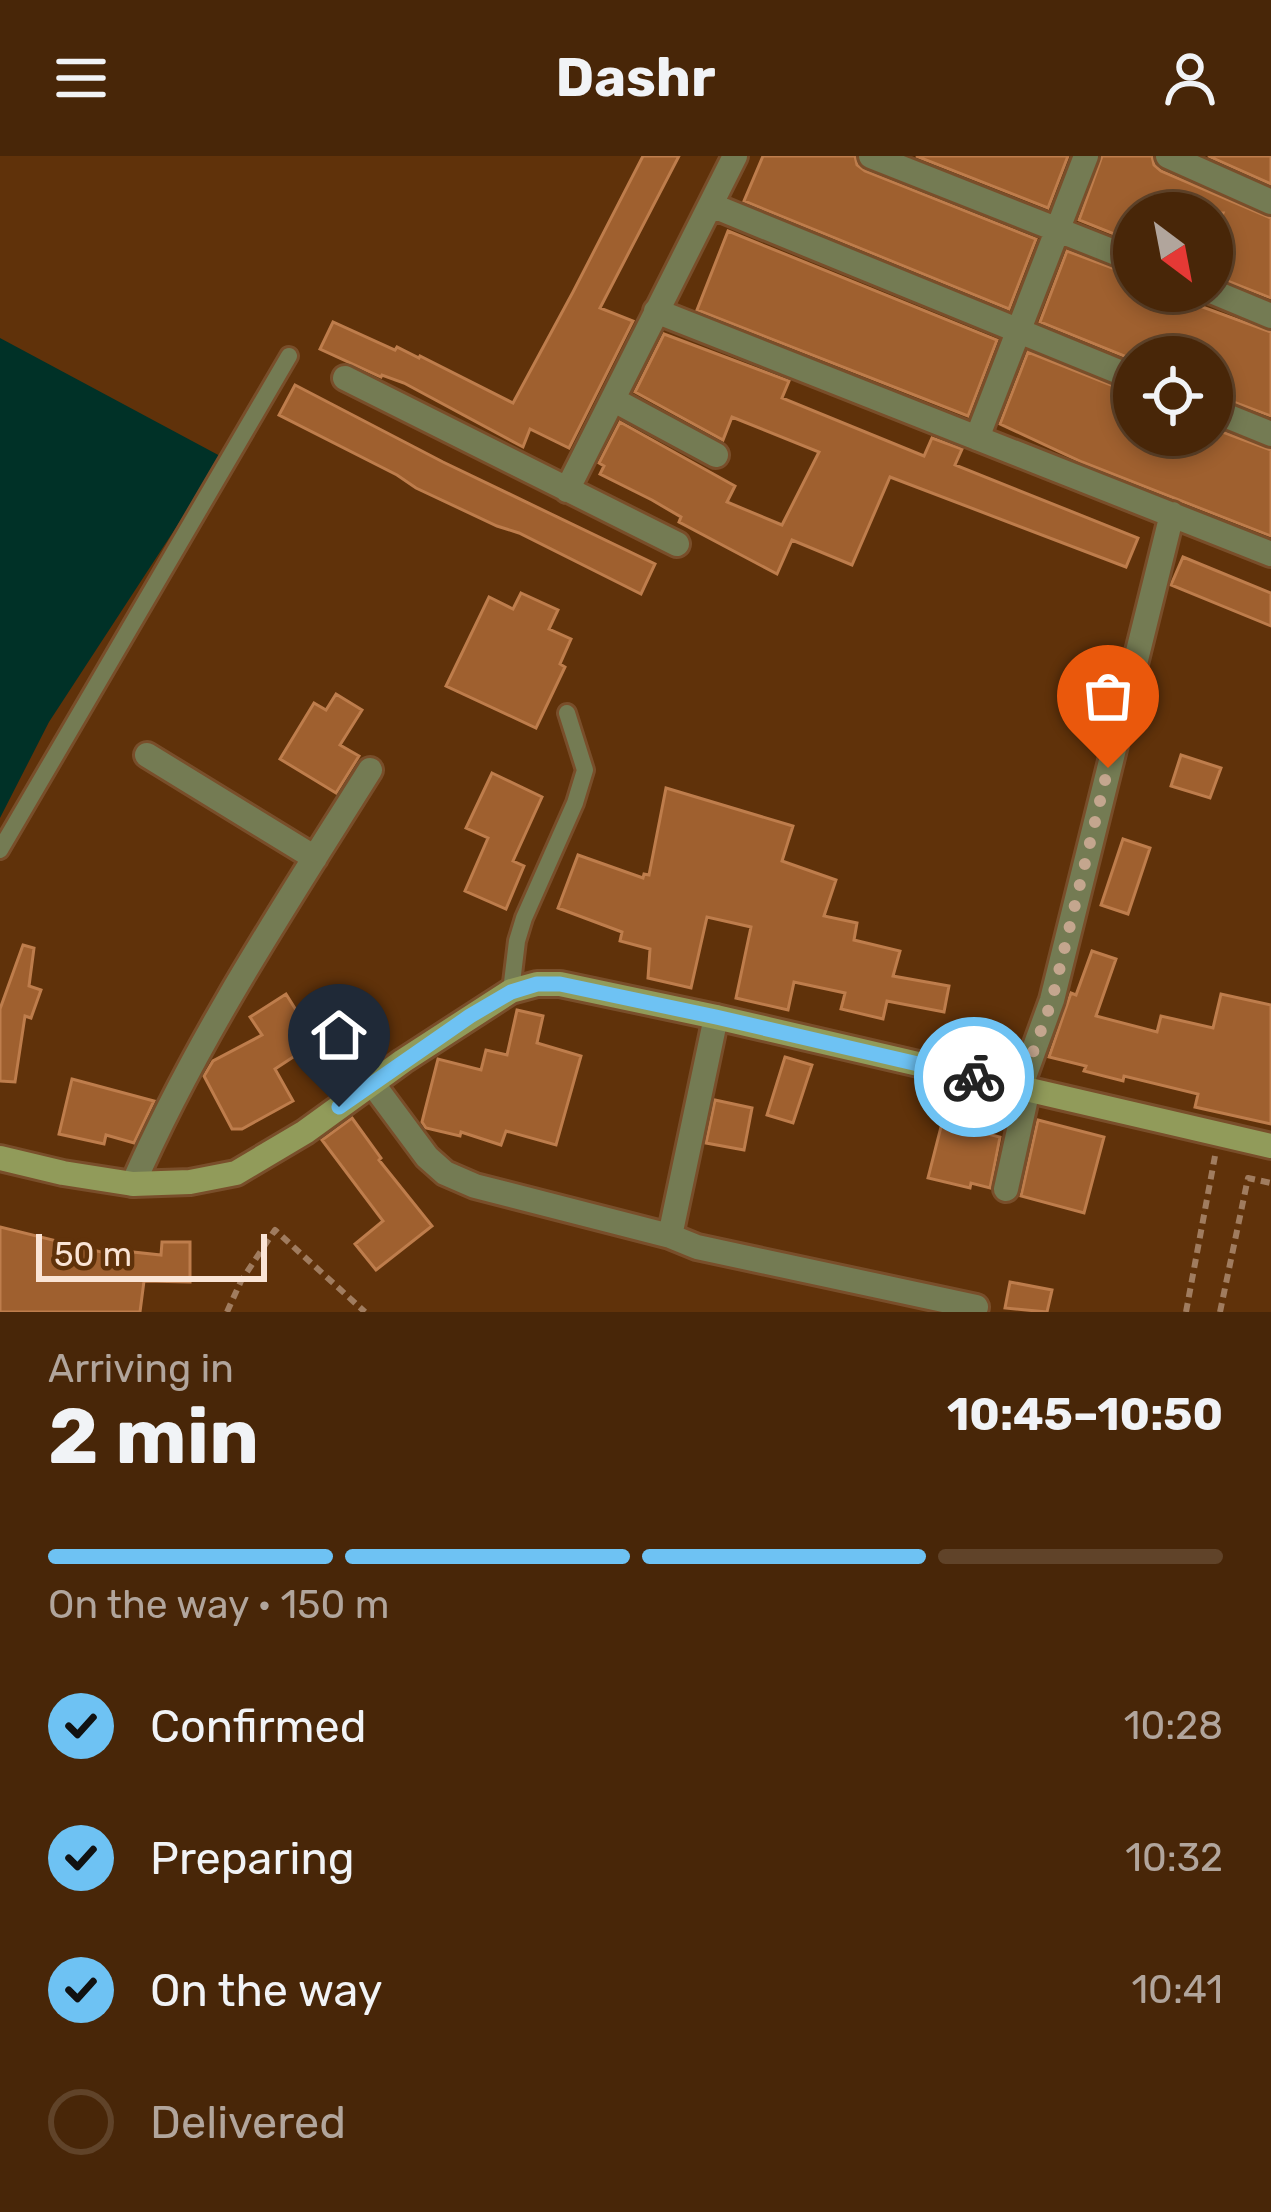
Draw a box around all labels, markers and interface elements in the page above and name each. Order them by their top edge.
icon: menu [48,45,114,111]
icon: person [1157,45,1223,111]
text: Dashr [555,46,716,110]
north arrow [1113,192,1233,312]
map controls [1113,192,1233,456]
button: locate [1113,336,1233,456]
pin [1057,645,1159,768]
icon: bag [1075,663,1141,729]
pin [288,984,390,1107]
icon: home [306,1002,372,1068]
courier [914,1017,1034,1137]
icon: bike [941,1044,1007,1110]
scale bar [36,1228,267,1281]
text: 50 m [54,1235,132,1274]
text: Arriving in [48,1346,234,1392]
text: 10:45–10:50 [947,1388,1223,1441]
text: 2 min [48,1390,259,1483]
text: On the way · 150 m [48,1582,389,1628]
icon: check [48,1693,114,1759]
text: Confirmed [150,1700,367,1753]
text: 10:28 [1124,1703,1223,1749]
icon: check [48,1825,114,1891]
text: Preparing [150,1832,355,1885]
text: 10:32 [1125,1835,1223,1881]
icon: check [48,1957,114,2023]
text: On the way [150,1964,383,2017]
text: 10:41 [1131,1967,1223,2013]
text: Delivered [150,2096,346,2149]

